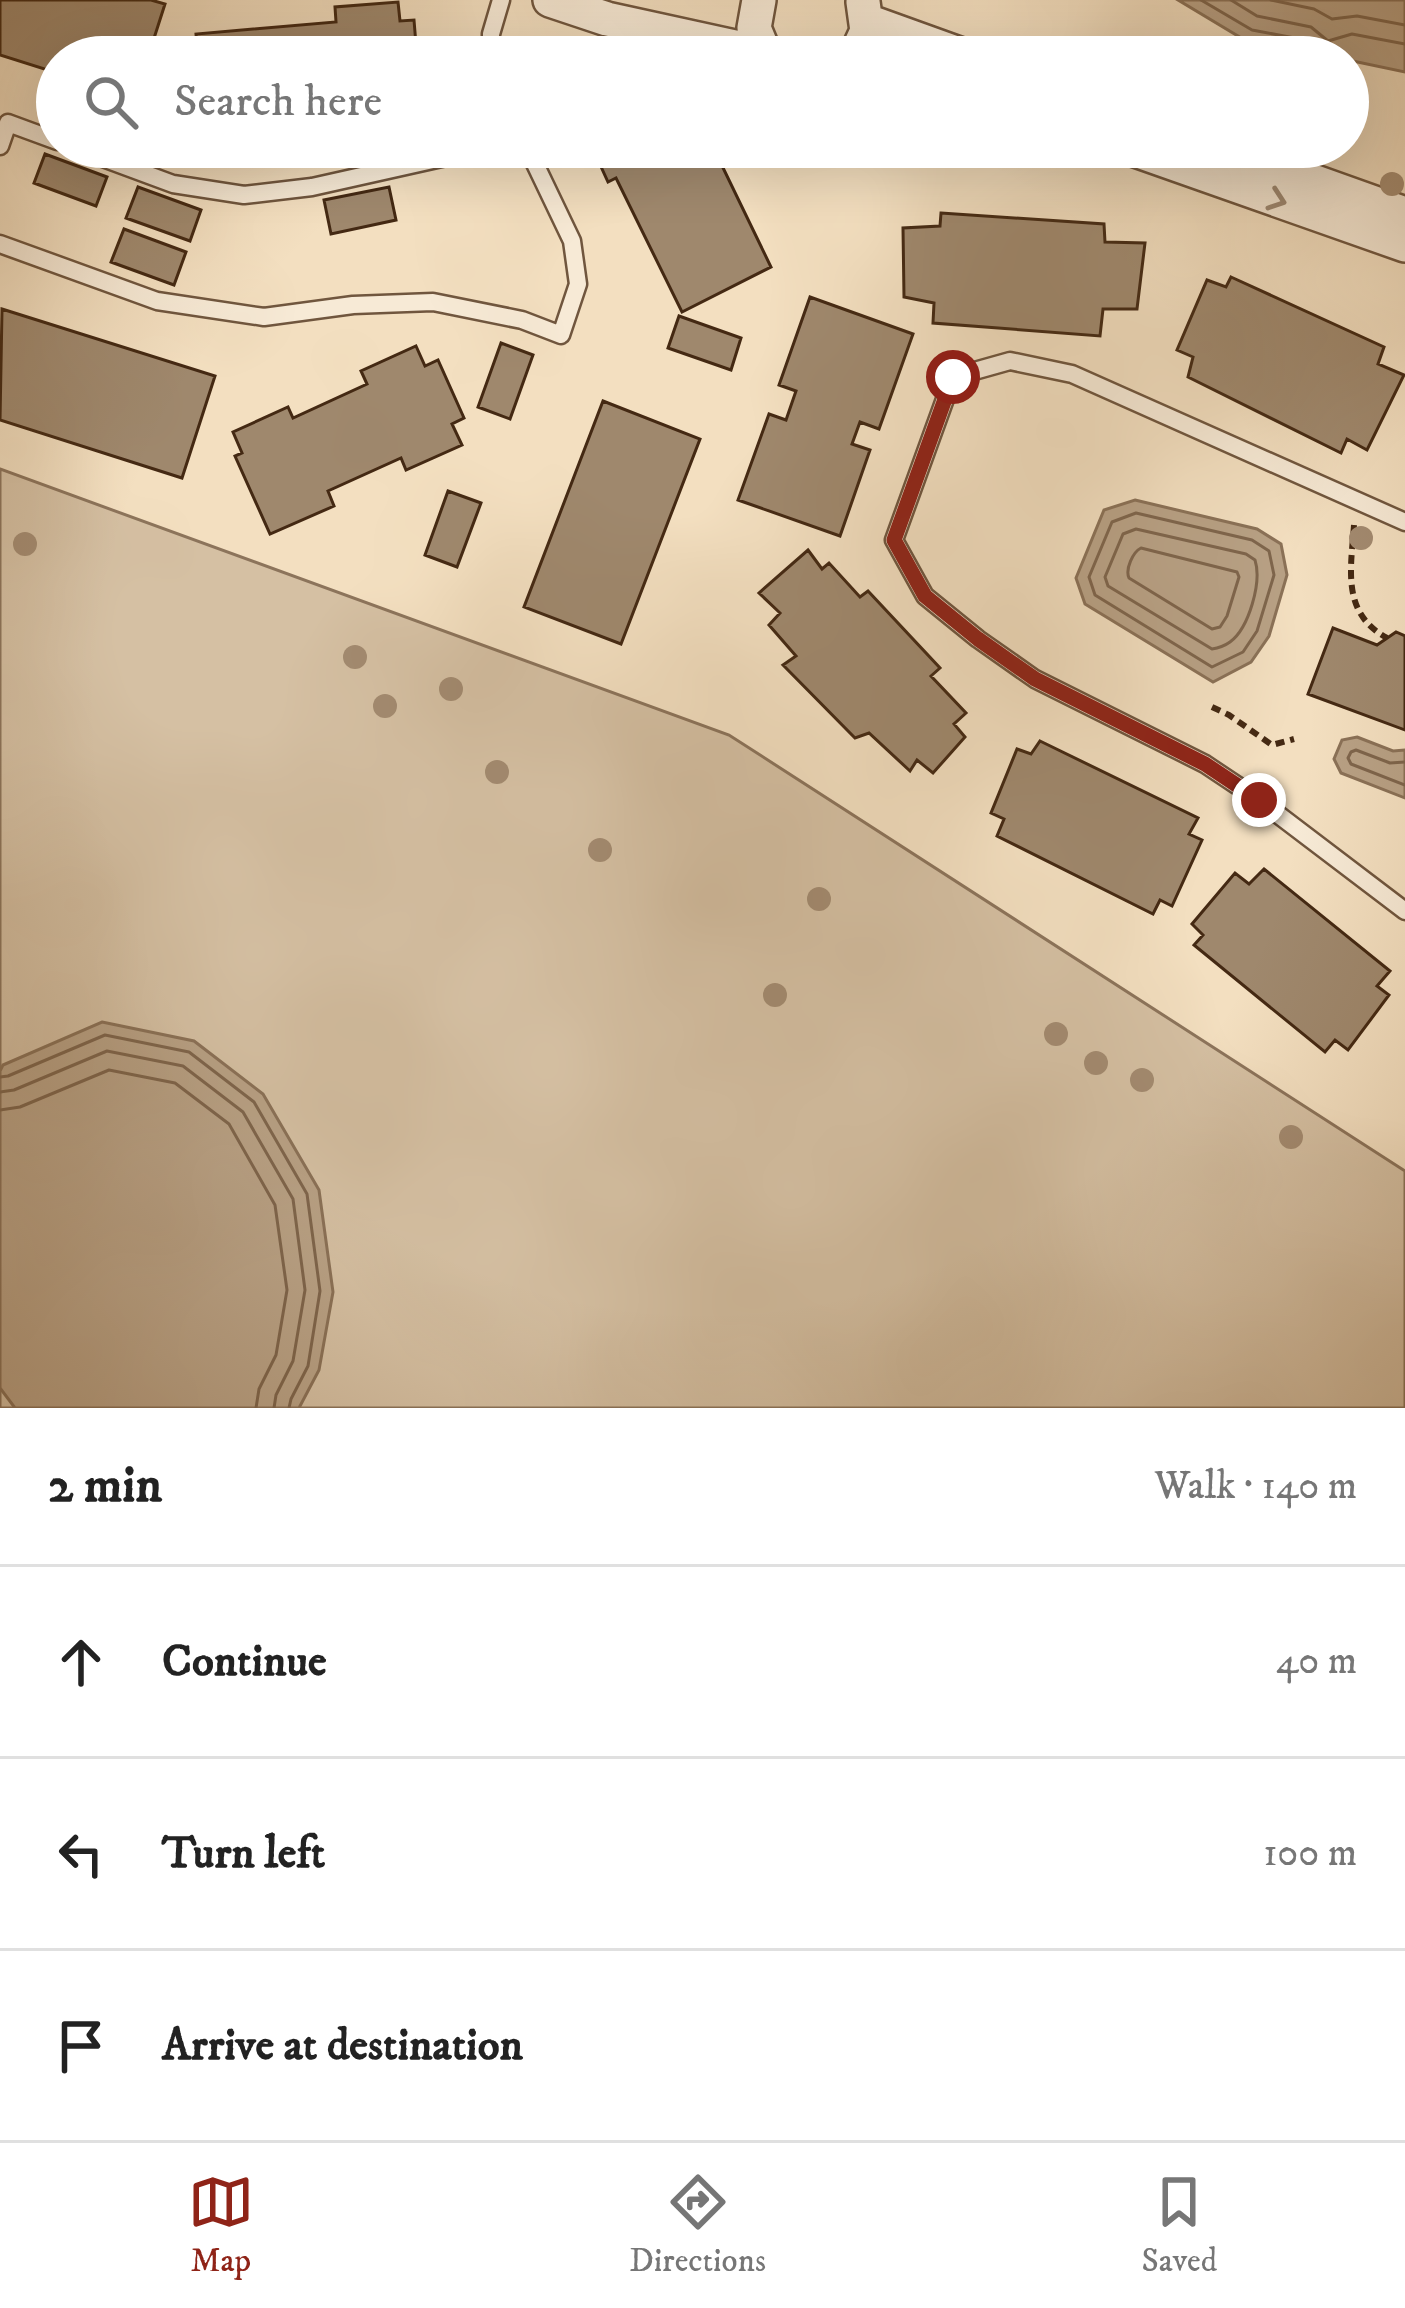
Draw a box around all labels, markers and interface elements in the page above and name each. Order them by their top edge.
search box [36,36,1369,168]
icon: search [78,69,144,135]
text: Search here [174,74,382,130]
one-way arrow [1265,186,1286,210]
route start [926,350,980,404]
route end [1232,773,1286,827]
text: 2 min [48,1454,162,1518]
text: Walk · 140 m [1154,1462,1357,1511]
icon: ahead [48,1629,114,1695]
text: Continue [162,1634,327,1690]
text: 40 m [1276,1637,1357,1686]
icon: left [48,1821,114,1887]
text: Turn left [162,1826,325,1882]
text: 100 m [1263,1829,1357,1878]
icon: arrive [48,2013,114,2079]
text: Arrive at destination [162,2018,523,2074]
tab: Map [188,2169,254,2282]
tab: Directions [629,2169,766,2282]
tab: Saved [1141,2169,1217,2282]

